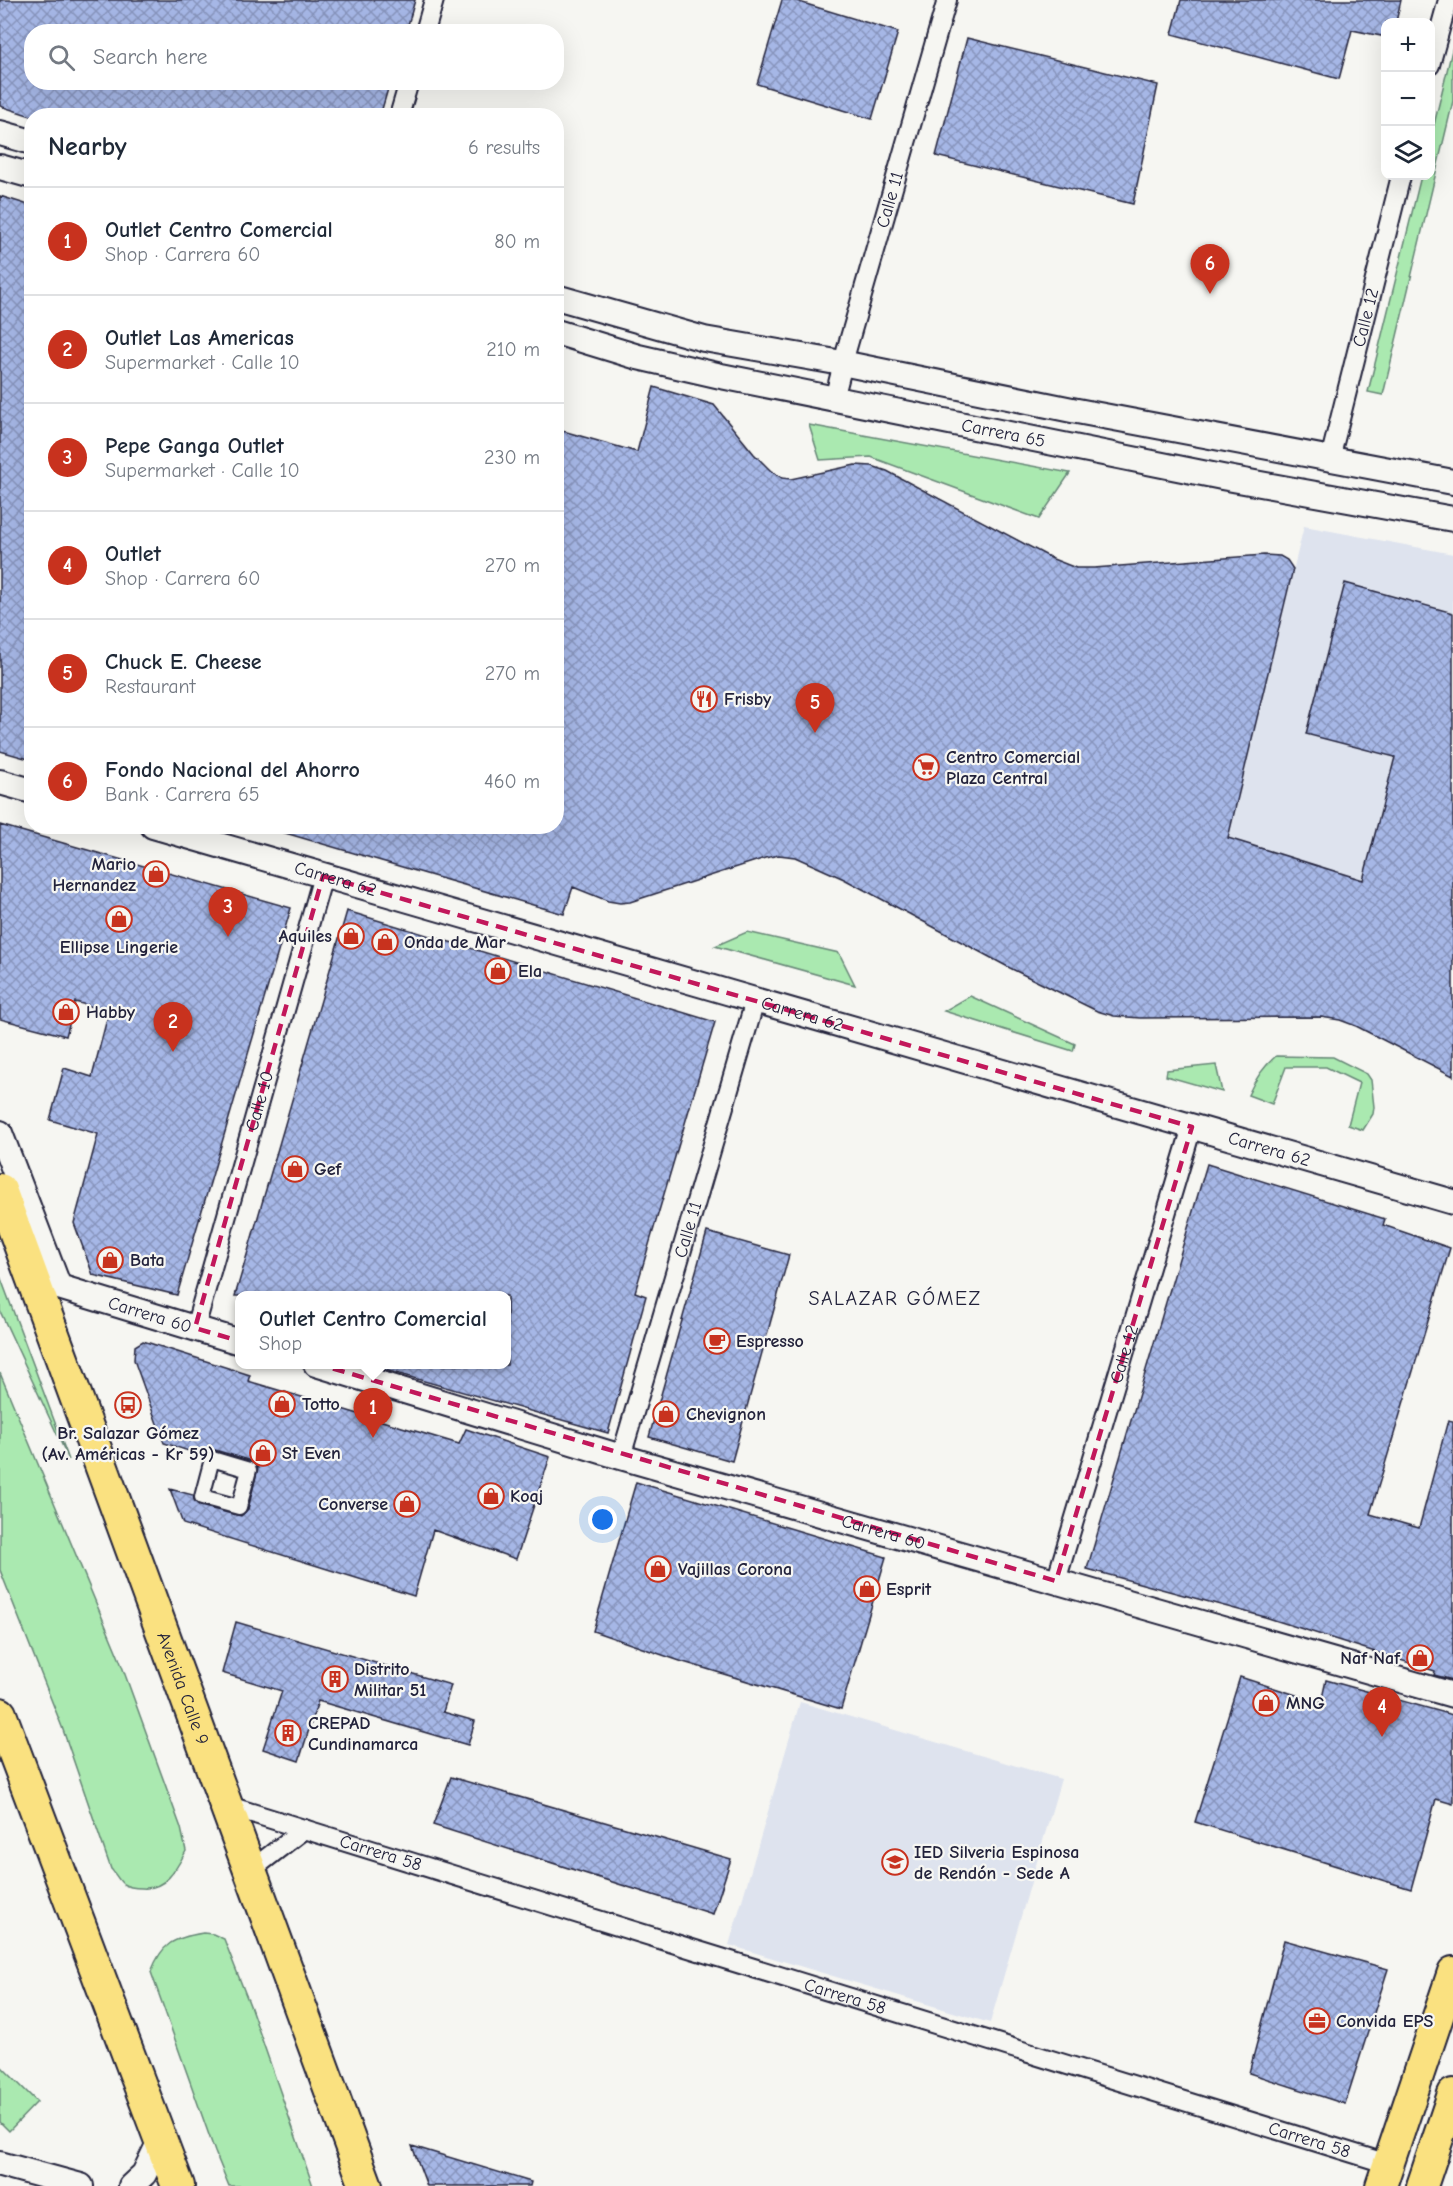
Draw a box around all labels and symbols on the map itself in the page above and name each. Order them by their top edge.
street label: Calle 11 [872,169,908,230]
pin: 6 [1190,244,1230,294]
street label: Calle 12 [1349,286,1383,349]
street label: Carrera 65 [960,415,1047,452]
restaurant icon: Frisby [689,684,719,714]
pin: 5 [796,684,834,733]
place label: Frisby [724,689,772,710]
place label: Centro Comercial Plaza Central [946,747,1080,789]
supermarket icon: Centro Comercial Plaza Central [911,752,941,782]
place label: Mario Hernandez [52,854,136,896]
street label: Carrera 62 [292,857,379,901]
shop icon: Mario Hernandez [141,859,171,889]
pin: 3 [208,888,248,937]
shop icon: Ellipse Lingerie [104,904,134,934]
shop icon: Aquiles [336,921,366,951]
place label: Aquiles [278,926,332,947]
shop icon: Onda de Mar [370,927,400,957]
place label: Onda de Mar [404,932,506,953]
place label: Ellipse Lingerie [60,937,178,958]
shop icon: Ela [483,956,513,986]
place label: Ela [518,961,542,982]
street label: Carrera 62 [759,992,846,1036]
shop icon: Habby [51,997,81,1027]
place label: Habby [86,1002,136,1023]
pin: 2 [154,1002,192,1052]
street label: Calle 10 [241,1069,278,1133]
street label: Carrera 62 [1226,1127,1313,1171]
shop icon: Gef [280,1154,310,1184]
place label: Gef [314,1159,343,1180]
street label: Calle 11 [670,1199,706,1260]
shop icon: Bata [95,1245,125,1275]
place label: Bata [130,1250,165,1271]
district label: SALAZAR GÓMEZ [808,1286,982,1310]
street label: Carrera 60 [106,1293,194,1338]
street label: Calle 12 [1106,1322,1143,1386]
cafe icon: Espresso [702,1326,732,1356]
place label: Espresso [736,1331,804,1352]
pin: 1 [354,1388,392,1438]
shop icon: Totto [267,1389,297,1419]
bus stop icon: Br. Salazar Gómez (Av. Américas - Kr 59) [113,1390,143,1420]
place label: Totto [302,1394,340,1415]
shop icon: Chevignon [651,1399,681,1429]
place label: Chevignon [686,1404,766,1425]
place label: Br. Salazar Gómez (Av. Américas - Kr 59) [41,1423,215,1465]
shop icon: St Even [248,1438,278,1468]
place label: St Even [282,1443,341,1464]
shop icon: Koaj [476,1481,506,1511]
place label: Koaj [510,1486,543,1507]
shop icon: Converse [392,1489,422,1519]
place label: Converse [318,1494,388,1515]
your location [588,1505,617,1534]
street label: Carrera 60 [839,1511,928,1555]
shop icon: Vajillas Corona [643,1554,673,1584]
place label: Vajillas Corona [678,1559,792,1580]
shop icon: Esprit [852,1574,882,1604]
place label: Esprit [886,1579,932,1600]
street label: Avenida Calle 9 [152,1629,213,1748]
shop icon: Naf Naf [1405,1643,1435,1673]
place label: Naf Naf [1340,1648,1401,1669]
place label: Distrito Militar 51 [354,1659,426,1701]
building icon: Distrito Militar 51 [320,1664,350,1694]
shop icon: MNG [1251,1688,1281,1718]
pin: 4 [1362,1688,1402,1737]
place label: MNG [1286,1693,1325,1714]
place label: CREPAD Cundinamarca [308,1713,418,1755]
building icon: CREPAD Cundinamarca [273,1718,303,1748]
street label: Carrera 58 [337,1831,424,1876]
place label: IED Silveria Espinosa de Rendón - Sede A [914,1842,1079,1884]
school or university icon: IED Silveria Espinosa de Rendón - Sede A [880,1847,910,1877]
street label: Carrera 58 [801,1974,888,2019]
office icon: Convida EPS [1302,2006,1332,2036]
place label: Convida EPS [1336,2011,1433,2032]
street label: Carrera 58 [1266,2118,1353,2163]

